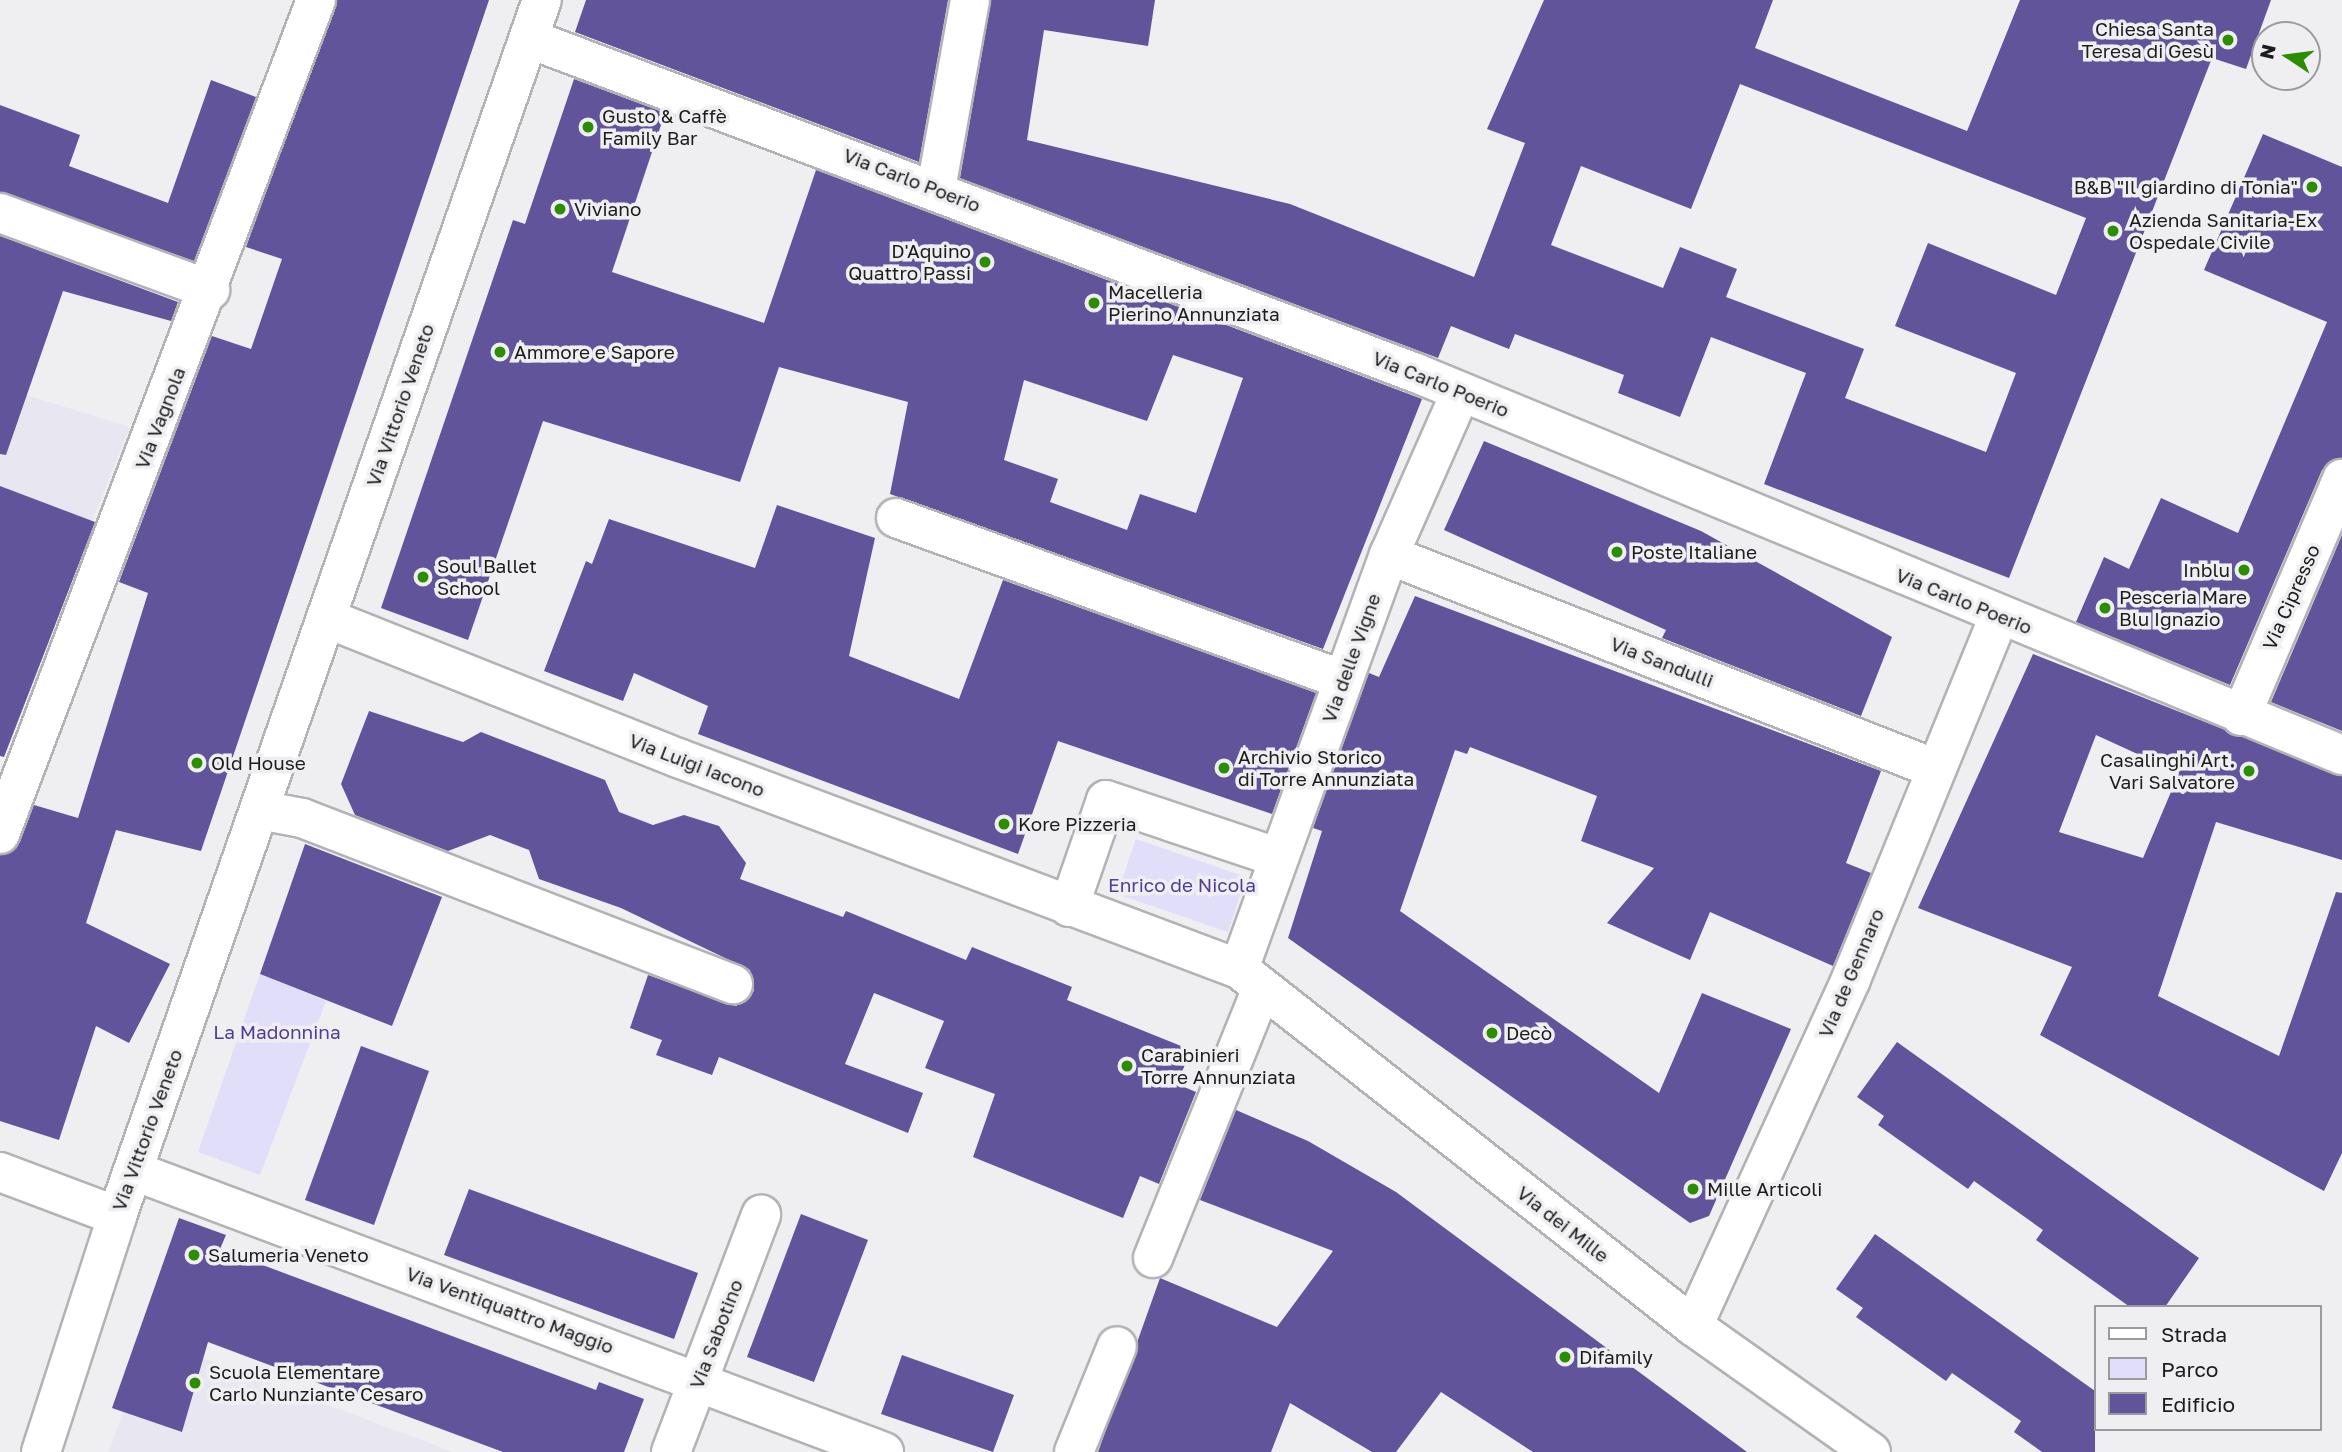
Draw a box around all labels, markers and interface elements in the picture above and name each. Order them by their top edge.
place label: Chiesa Santa Teresa di Gesù [2082,18,2214,62]
north arrow [2251,21,2321,91]
marker: Chiesa Santa Teresa di Gesù [2220,32,2236,48]
text: N [2254,42,2280,61]
place label: Gusto & Caffè Family Bar [602,105,727,149]
marker: Gusto & Caffè Family Bar [580,119,596,135]
street label: Via Carlo Poerio [840,143,984,217]
place label: B&B "Il giardino di Tonia" [2074,176,2298,198]
marker: B&B "Il giardino di Tonia" [2304,179,2320,195]
place label: Viviano [574,198,641,220]
marker: Viviano [552,201,568,217]
place label: Azienda Sanitaria-Ex Ospedale Civile [2129,209,2317,253]
marker: Azienda Sanitaria-Ex Ospedale Civile [2103,221,2123,241]
place label: D'Aquino Quattro Passi [848,240,971,284]
marker: D'Aquino Quattro Passi [977,254,993,270]
place label: Macelleria Pierino Annunziata [1108,281,1280,325]
marker: Macelleria Pierino Annunziata [1086,295,1102,311]
street label: Via Vittorio Veneto [361,321,439,489]
place label: Ammore e Sapore [514,341,675,363]
marker: Ammore e Sapore [492,344,508,360]
street label: Via Carlo Poerio [1370,346,1512,422]
street label: Via Vagnola [130,364,190,472]
place label: Poste Italiane [1631,541,1757,563]
street label: Via Cipresso [2258,541,2324,653]
marker: Poste Italiane [1609,544,1625,560]
place label: Soul Ballet School [437,555,537,599]
place label: Inblu [2183,559,2230,581]
marker: Inblu [2236,562,2252,578]
street label: Via Carlo Poerio [1893,563,2035,639]
marker: Soul Ballet School [415,569,431,585]
place label: Pesceria Mare Blu Ignazio [2119,586,2247,630]
street label: Via delle Vigne [1317,590,1385,726]
marker: Pesceria Mare Blu Ignazio [2097,600,2113,616]
street label: Via Sandulli [1607,632,1717,692]
street label: Via Luigi Iacono [626,729,768,801]
place label: Archivio Storico di Torre Annunziata [1238,746,1414,790]
place label: Casalinghi Art. Vari Salvatore [2100,749,2235,793]
place label: Old House [211,752,306,774]
marker: Old House [189,755,205,771]
marker: Archivio Storico di Torre Annunziata [1216,760,1232,776]
marker: Casalinghi Art. Vari Salvatore [2241,763,2257,779]
place label: Kore Pizzeria [1018,813,1136,835]
marker: Kore Pizzeria [996,816,1012,832]
park label: Enrico de Nicola [1108,874,1256,896]
street label: Via de Gennaro [1814,905,1888,1041]
park label: La Madonnina [213,1021,341,1043]
place label: Decò [1506,1022,1552,1044]
marker: Decò [1484,1025,1500,1041]
place label: Carabinieri Torre Annunziata [1141,1044,1296,1088]
street label: Via Vittorio Veneto [107,1046,187,1214]
marker: Carabinieri Torre Annunziata [1119,1058,1135,1074]
place label: Mille Articoli [1707,1178,1822,1200]
street label: Via dei Mille [1513,1181,1613,1267]
marker: Mille Articoli [1685,1181,1701,1197]
place label: Salumeria Veneto [208,1244,369,1266]
marker: Salumeria Veneto [186,1247,202,1263]
street label: Via Ventiquattro Maggio [403,1262,617,1358]
street label: Via Sabotino [685,1276,747,1392]
legend [2094,1305,2321,1431]
text: Strada [2161,1321,2227,1347]
place label: Difamily [1579,1346,1653,1368]
marker: Difamily [1557,1349,1573,1365]
text: Parco [2161,1356,2218,1382]
place label: Scuola Elementare Carlo Nunziante Cesaro [209,1361,423,1405]
marker: Scuola Elementare Carlo Nunziante Cesaro [187,1375,203,1391]
text: Edificio [2161,1391,2235,1417]

